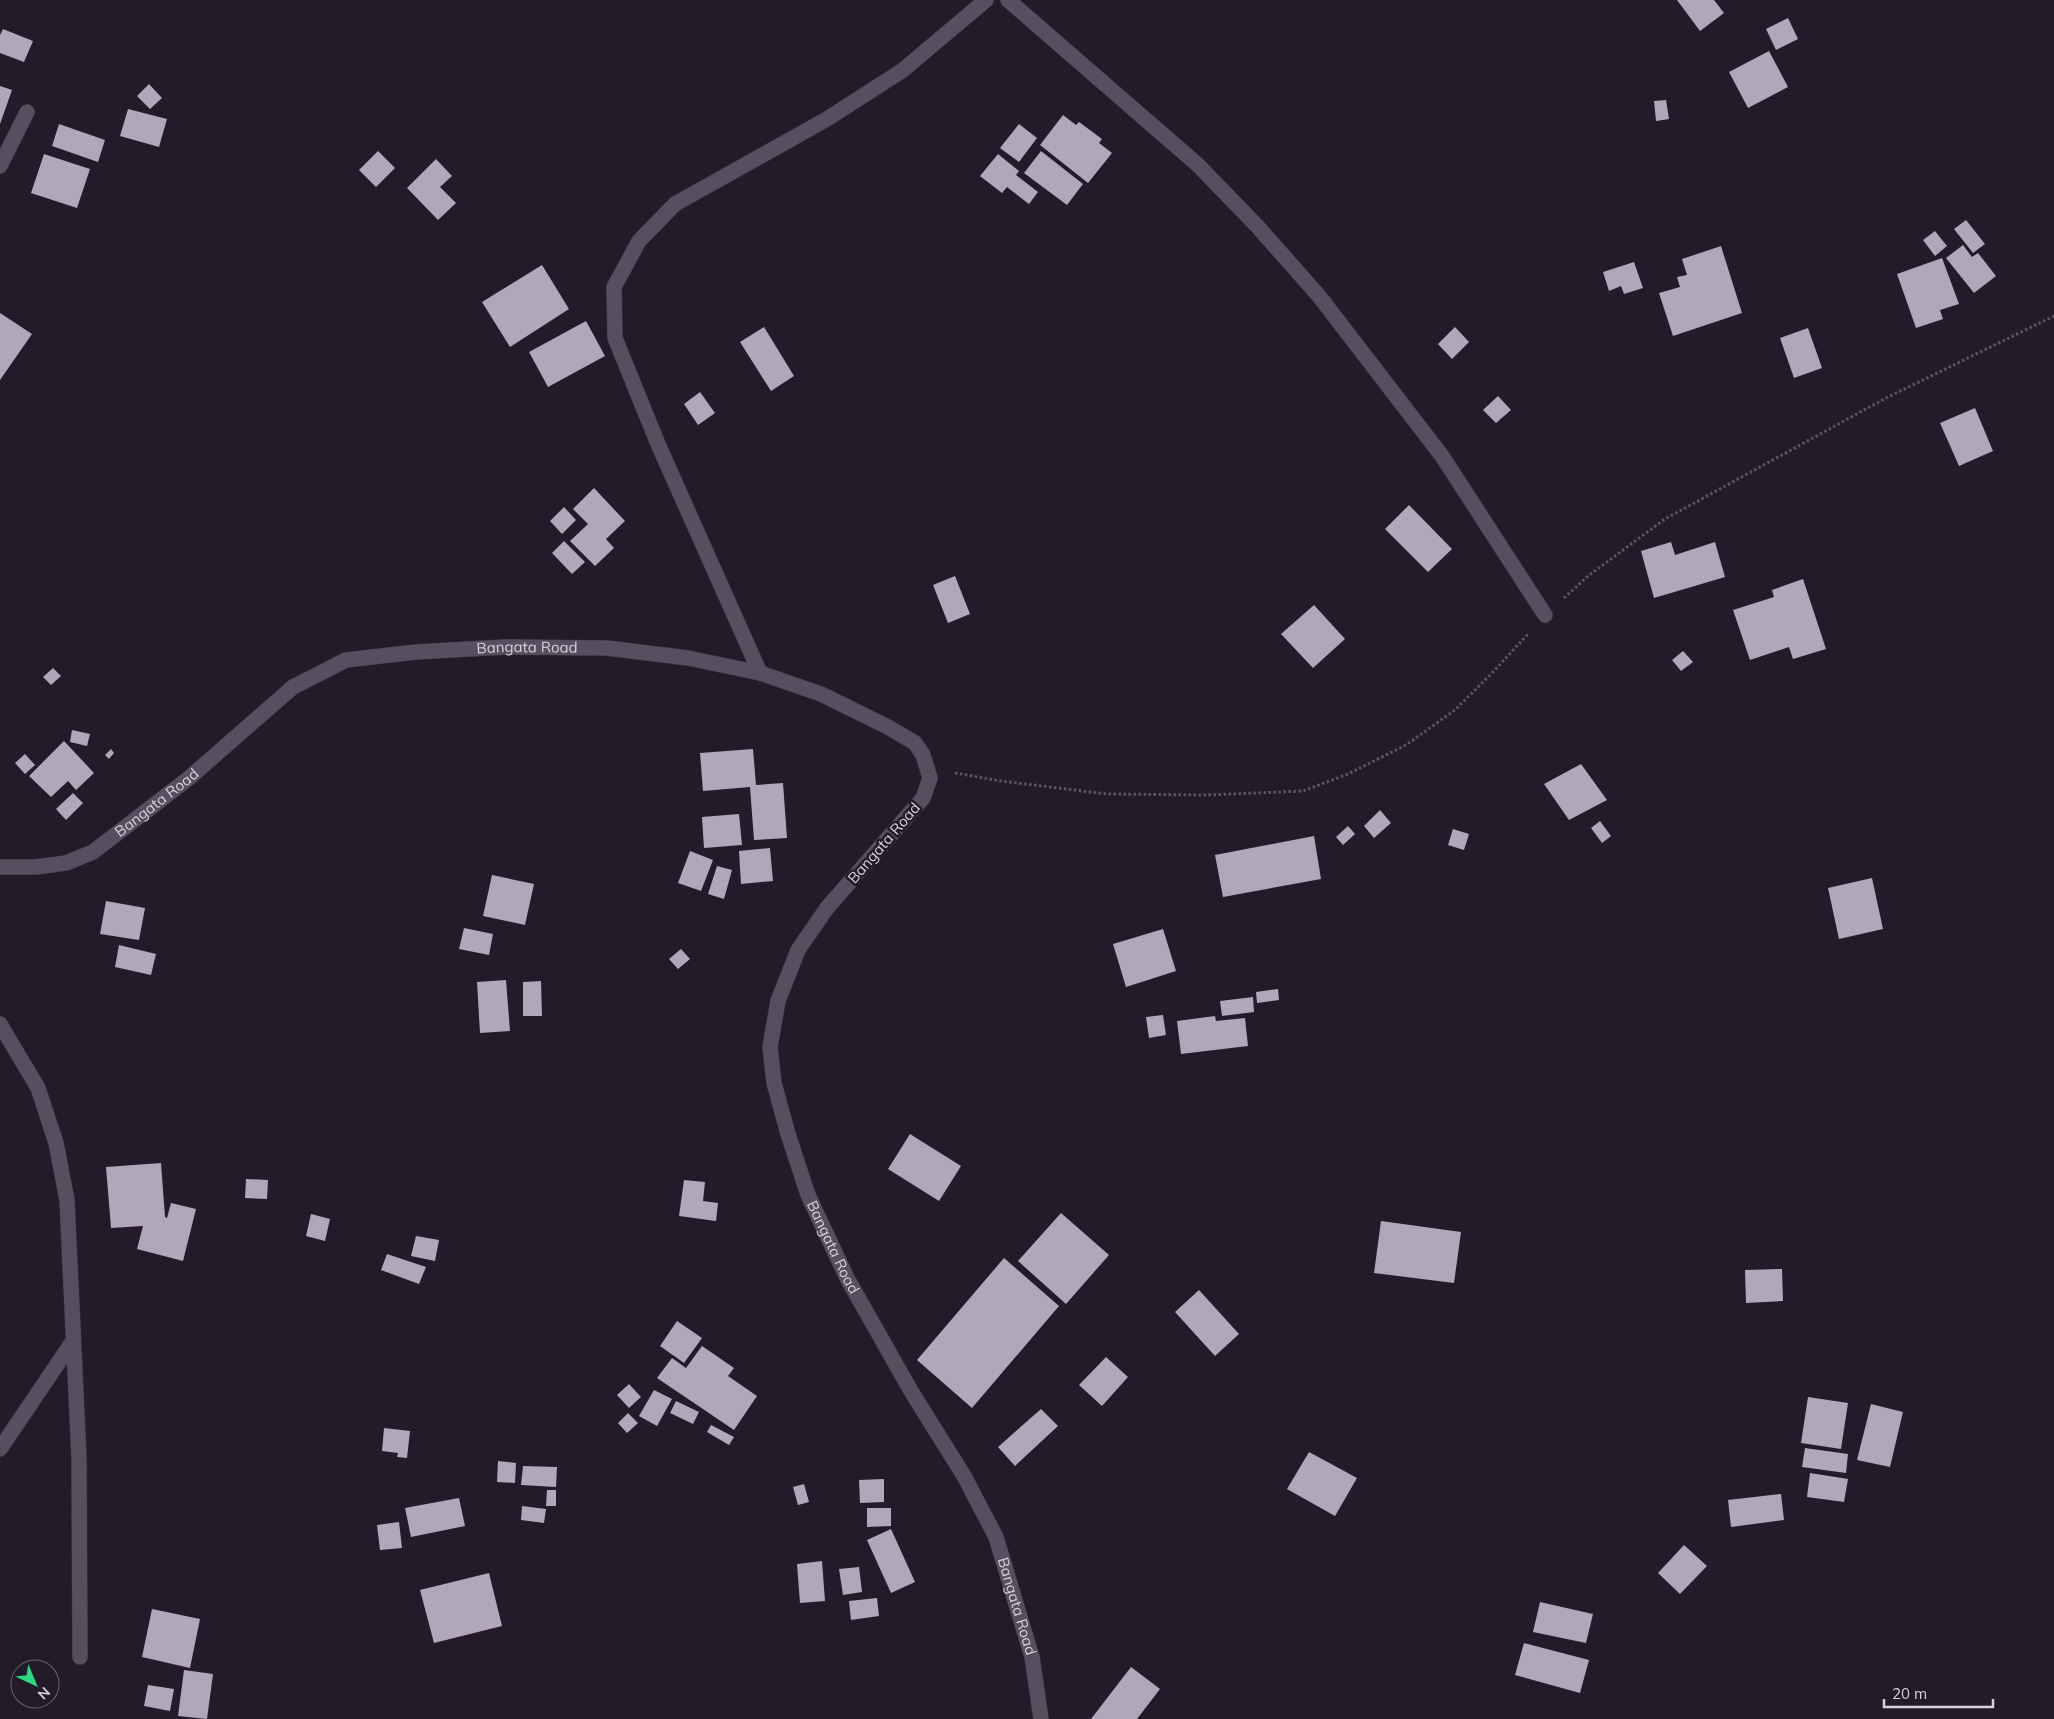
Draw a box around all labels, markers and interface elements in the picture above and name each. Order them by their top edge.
street label: Bangata Road [476,637,578,658]
street label: Bangata Road [111,764,202,841]
street label: Bangata Road [843,798,924,887]
street label: Bangata Road [803,1197,864,1297]
street label: Bangata Road [994,1555,1041,1657]
north arrow [10,1659,60,1709]
scale bar [1884,1676,1993,1708]
text: N [34,1683,54,1703]
text: 20 m [1892,1684,1927,1703]

